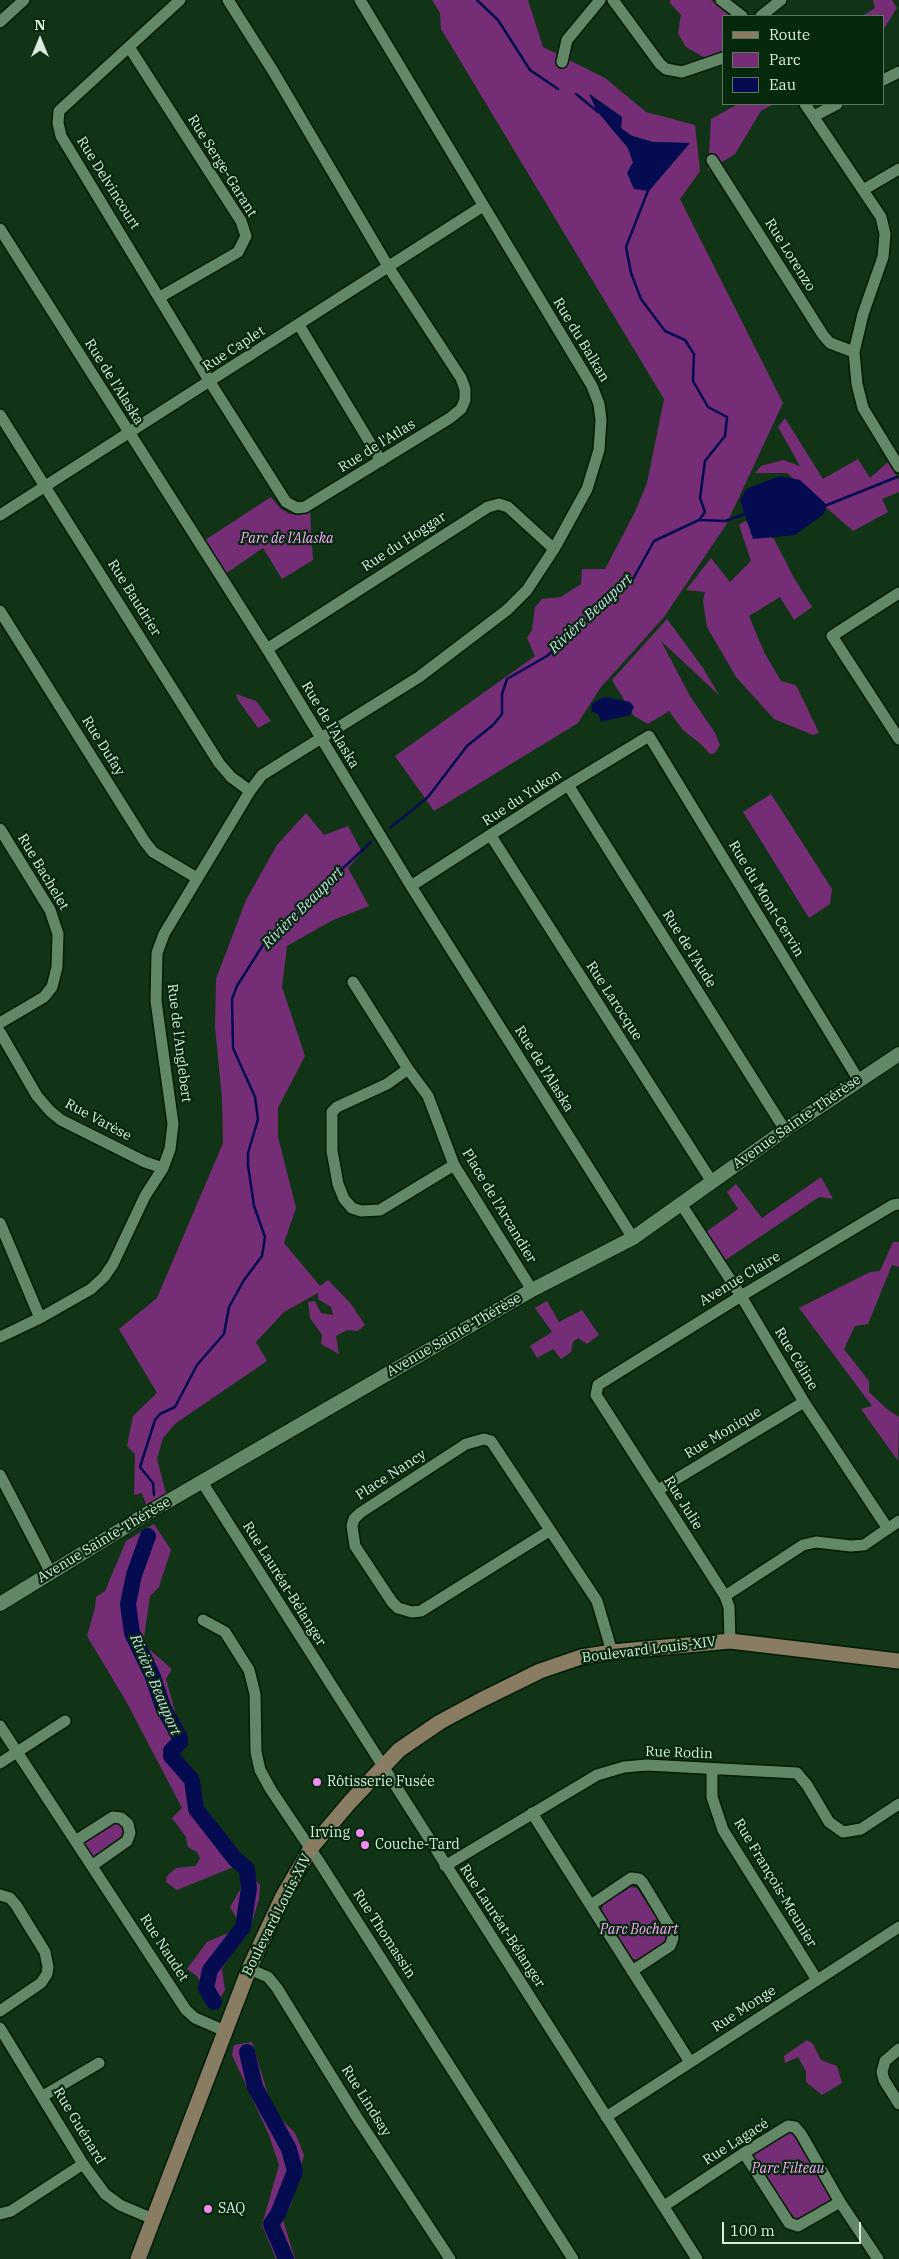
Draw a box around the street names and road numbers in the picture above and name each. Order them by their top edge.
street label: Rue Serge-Garant [184,112,260,220]
street label: Rue Delvincourt [73,134,143,232]
street label: Rue Lorenzo [761,216,819,294]
street label: Rue du Balkan [549,295,613,385]
street label: Rue Caplet [200,323,268,375]
street label: Rue de l'Alaska [81,336,147,428]
street label: Rue de l'Atlas [336,416,418,476]
street label: Rue du Hoggar [359,509,449,575]
street label: Rue Baudrier [104,557,164,639]
street label: Rue de l'Alaska [297,679,363,771]
street label: Rue Dufay [78,713,128,779]
street label: Rue du Yukon [479,766,565,830]
street label: Rue Bachelet [14,831,72,913]
street label: Rue du Mont-Cervin [725,838,807,960]
street label: Rue de l'Aude [658,907,720,991]
street label: Rue Larocque [582,958,646,1044]
street label: Rue de l'Anglebert [163,983,195,1103]
street label: Rue de l'Alaska [511,1023,577,1115]
street label: Avenue Sainte-Thérèse [730,1071,864,1173]
street label: Rue Varèse [62,1095,134,1145]
street label: Place de l'Arcandier [458,1146,540,1266]
street label: Avenue Claire [696,1248,784,1310]
street label: Avenue Sainte-Thérèse [384,1290,524,1380]
street label: Rue Céline [771,1325,821,1393]
street label: Rue Monique [681,1403,765,1463]
street label: Place Nancy [353,1446,429,1504]
street label: Rue Julie [660,1473,706,1533]
street label: Avenue Sainte-Thérèse [34,1494,174,1586]
street label: Rue Lauréat-Bélanger [239,1519,329,1649]
street label: Boulevard Louis-XIV [581,1633,717,1667]
street label: Rue Rodin [645,1743,713,1763]
street label: Rue François-Meunier [730,1816,820,1950]
street label: Boulevard Louis-XIV [239,1851,315,1979]
street label: Rue Lauréat-Bélanger [456,1861,548,1991]
street label: Rue Thomassin [349,1886,419,1982]
street label: Rue Naudet [136,1911,192,1985]
street label: Rue Monge [709,1982,779,2036]
street label: Rue Lindsay [337,2062,395,2140]
street label: Rue Guénard [50,2085,108,2167]
street label: Rue Lagacé [700,2115,772,2169]

